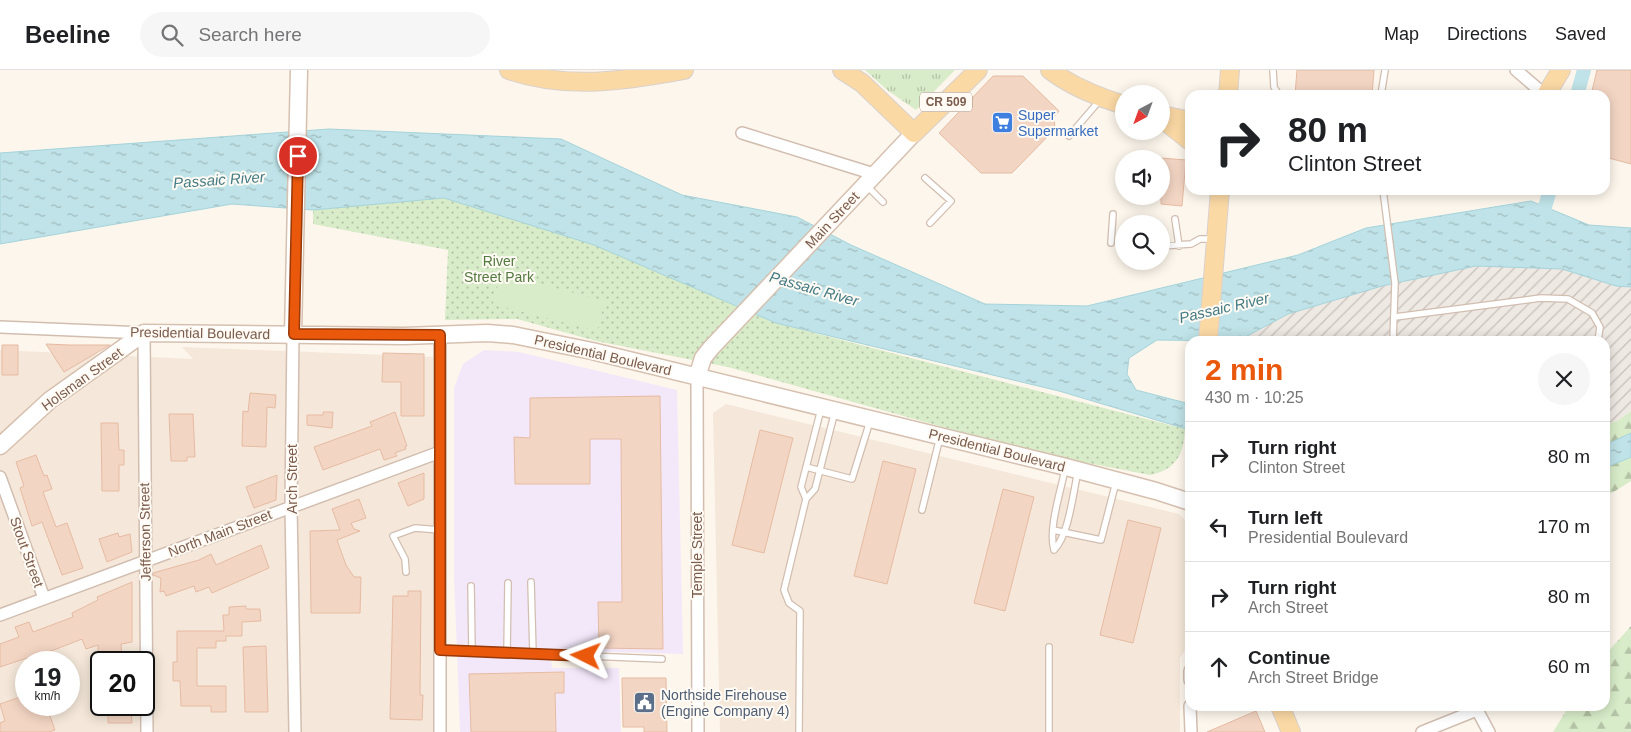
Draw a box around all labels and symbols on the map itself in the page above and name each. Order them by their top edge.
north arrow [1115,85,1170,140]
road number: CR 509 [920,92,972,112]
place label: Super Supermarket [1018,107,1098,139]
supermarket icon: Super Supermarket [990,111,1014,135]
pin [277,135,319,177]
water label: Passaic River [173,168,266,191]
street label: Main Street [802,188,862,252]
park label: River Street Park [464,253,535,285]
water label: Passaic River [768,268,862,310]
water label: Passaic River [1177,289,1271,326]
street label: Presidential Boulevard [130,324,270,342]
street label: Presidential Boulevard [533,331,673,379]
street label: Holsman Street [38,344,126,414]
street label: Presidential Boulevard [927,425,1067,475]
street label: Arch Street [284,444,300,514]
street label: Jefferson Street [136,482,154,581]
street label: North Main Street [166,506,274,560]
street label: Temple Street [689,512,705,598]
street label: Stout Street [7,515,47,590]
position arrow [559,629,611,681]
speed limit sign: 20 [90,651,155,716]
place label: Northside Firehouse (Engine Company 4) [661,687,789,719]
public building icon: Northside Firehouse (Engine Company 4) [633,691,657,715]

